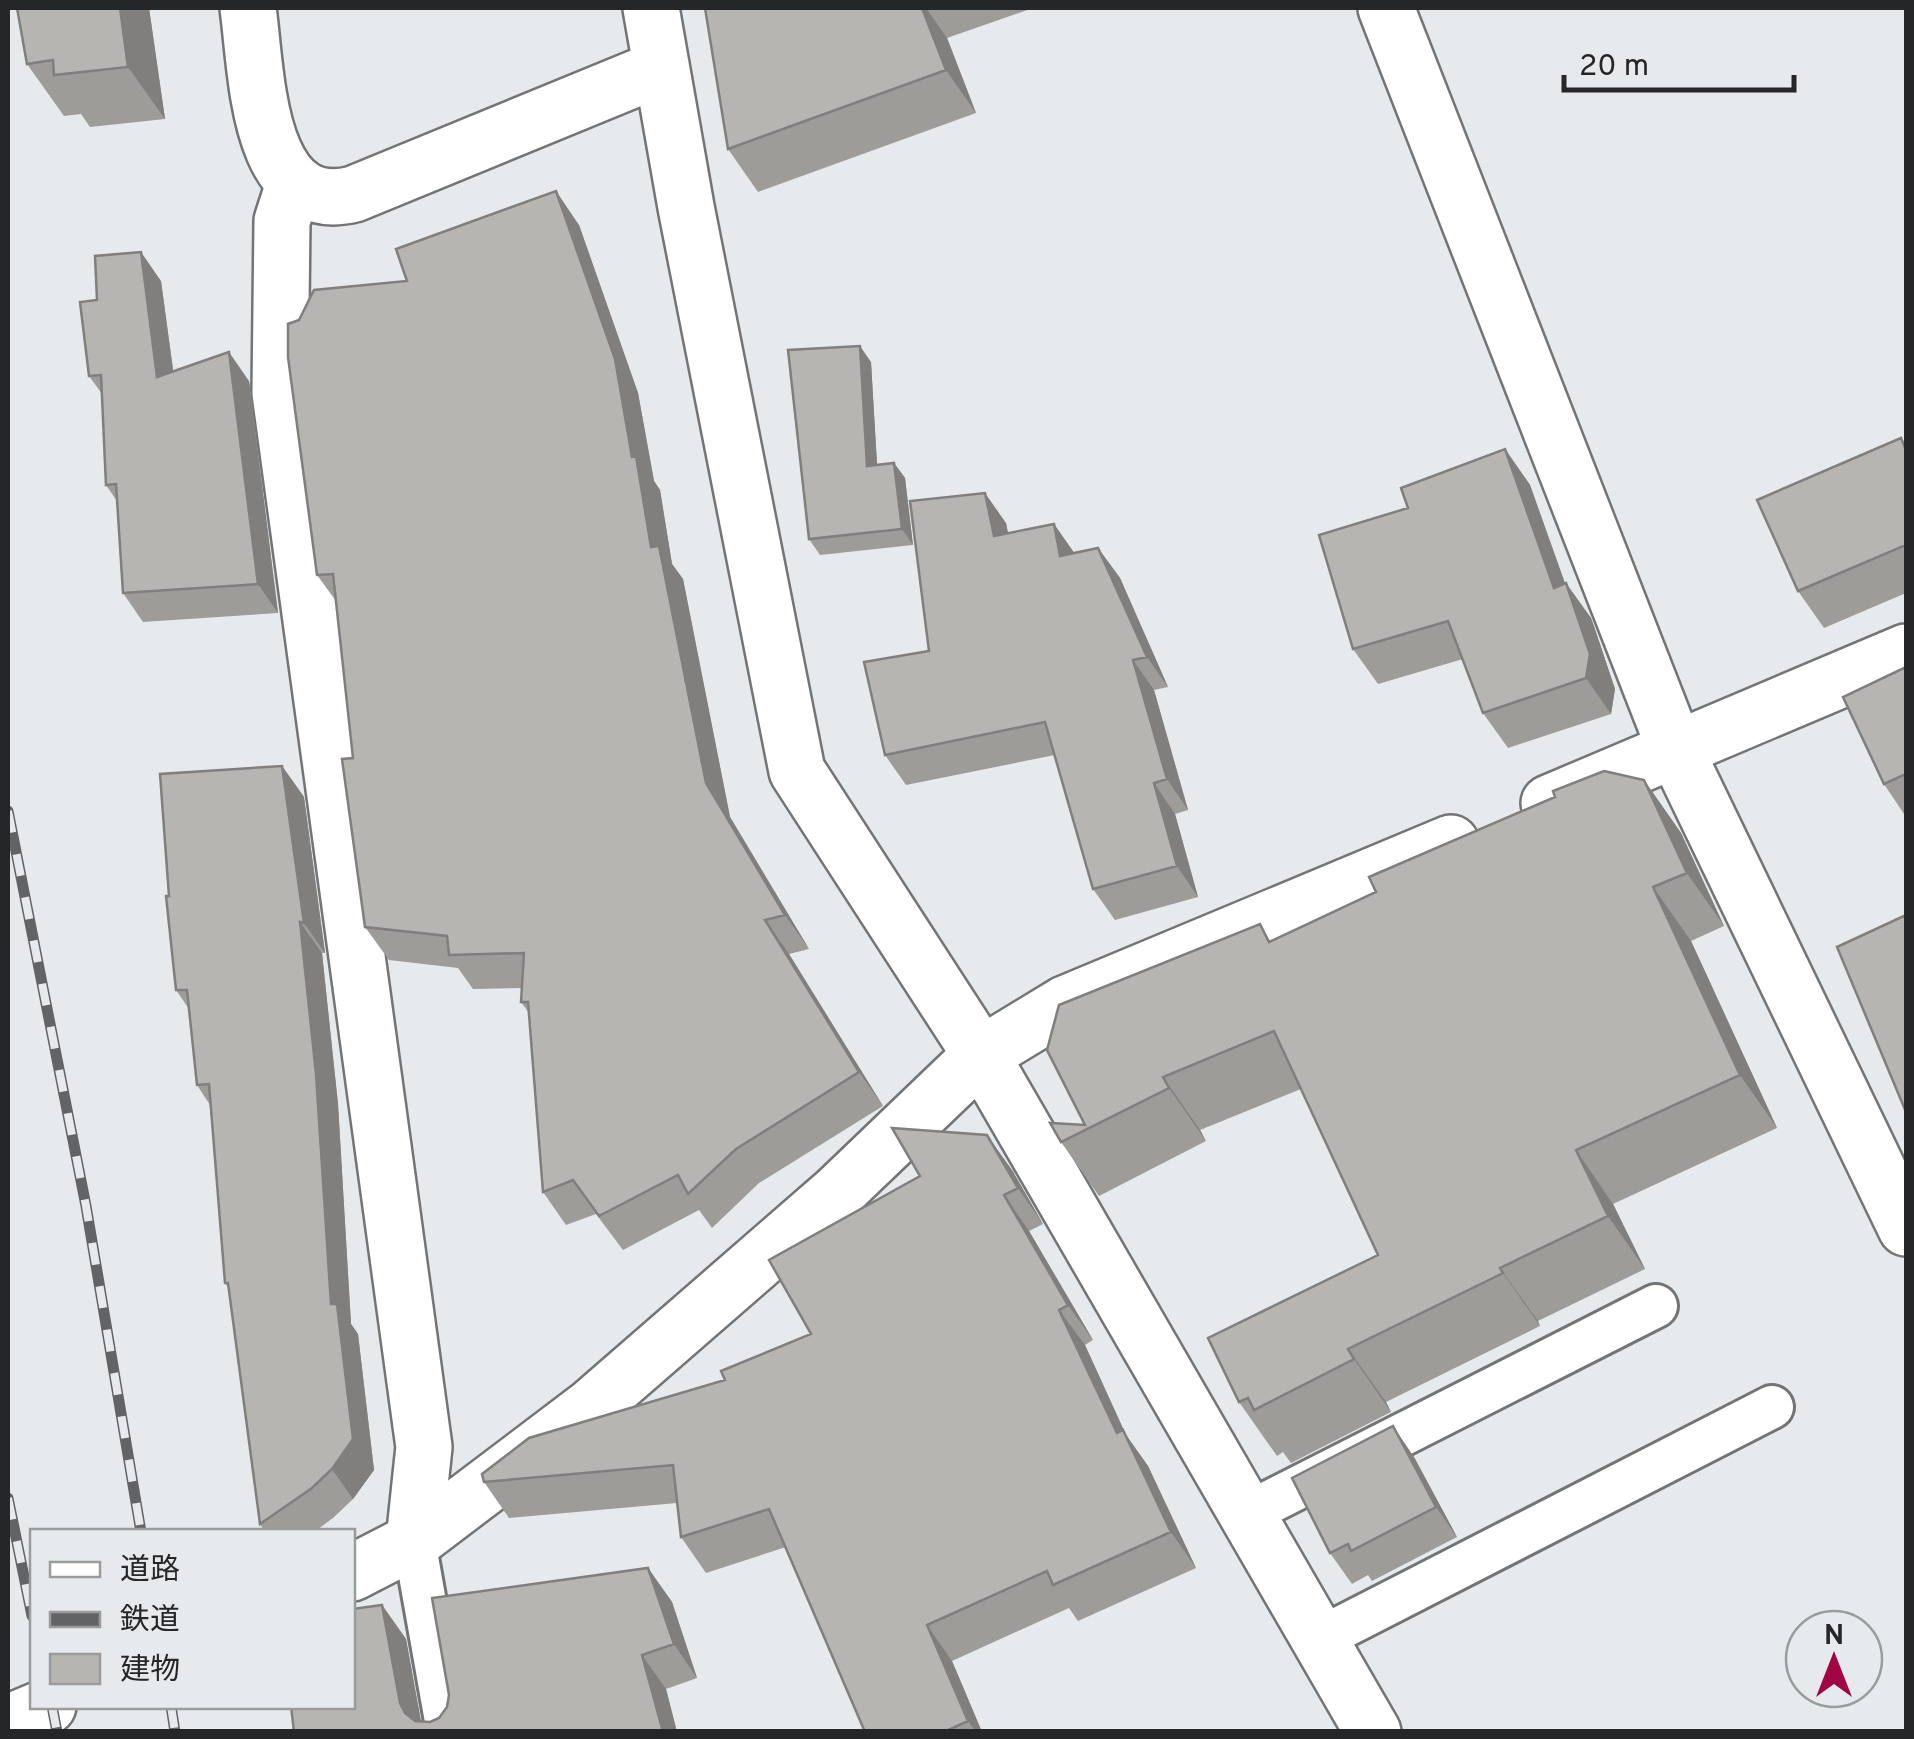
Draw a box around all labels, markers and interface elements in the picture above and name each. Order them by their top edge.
scale bar [1564,30,1794,92]
text: 20 m [1579,49,1649,86]
legend [30,1529,355,1709]
text: 道路 [120,1553,180,1590]
text: 鉄道 [120,1603,180,1640]
north arrow [1784,1609,1884,1709]
text: N [1824,1619,1844,1655]
text: 建物 [120,1653,180,1690]

